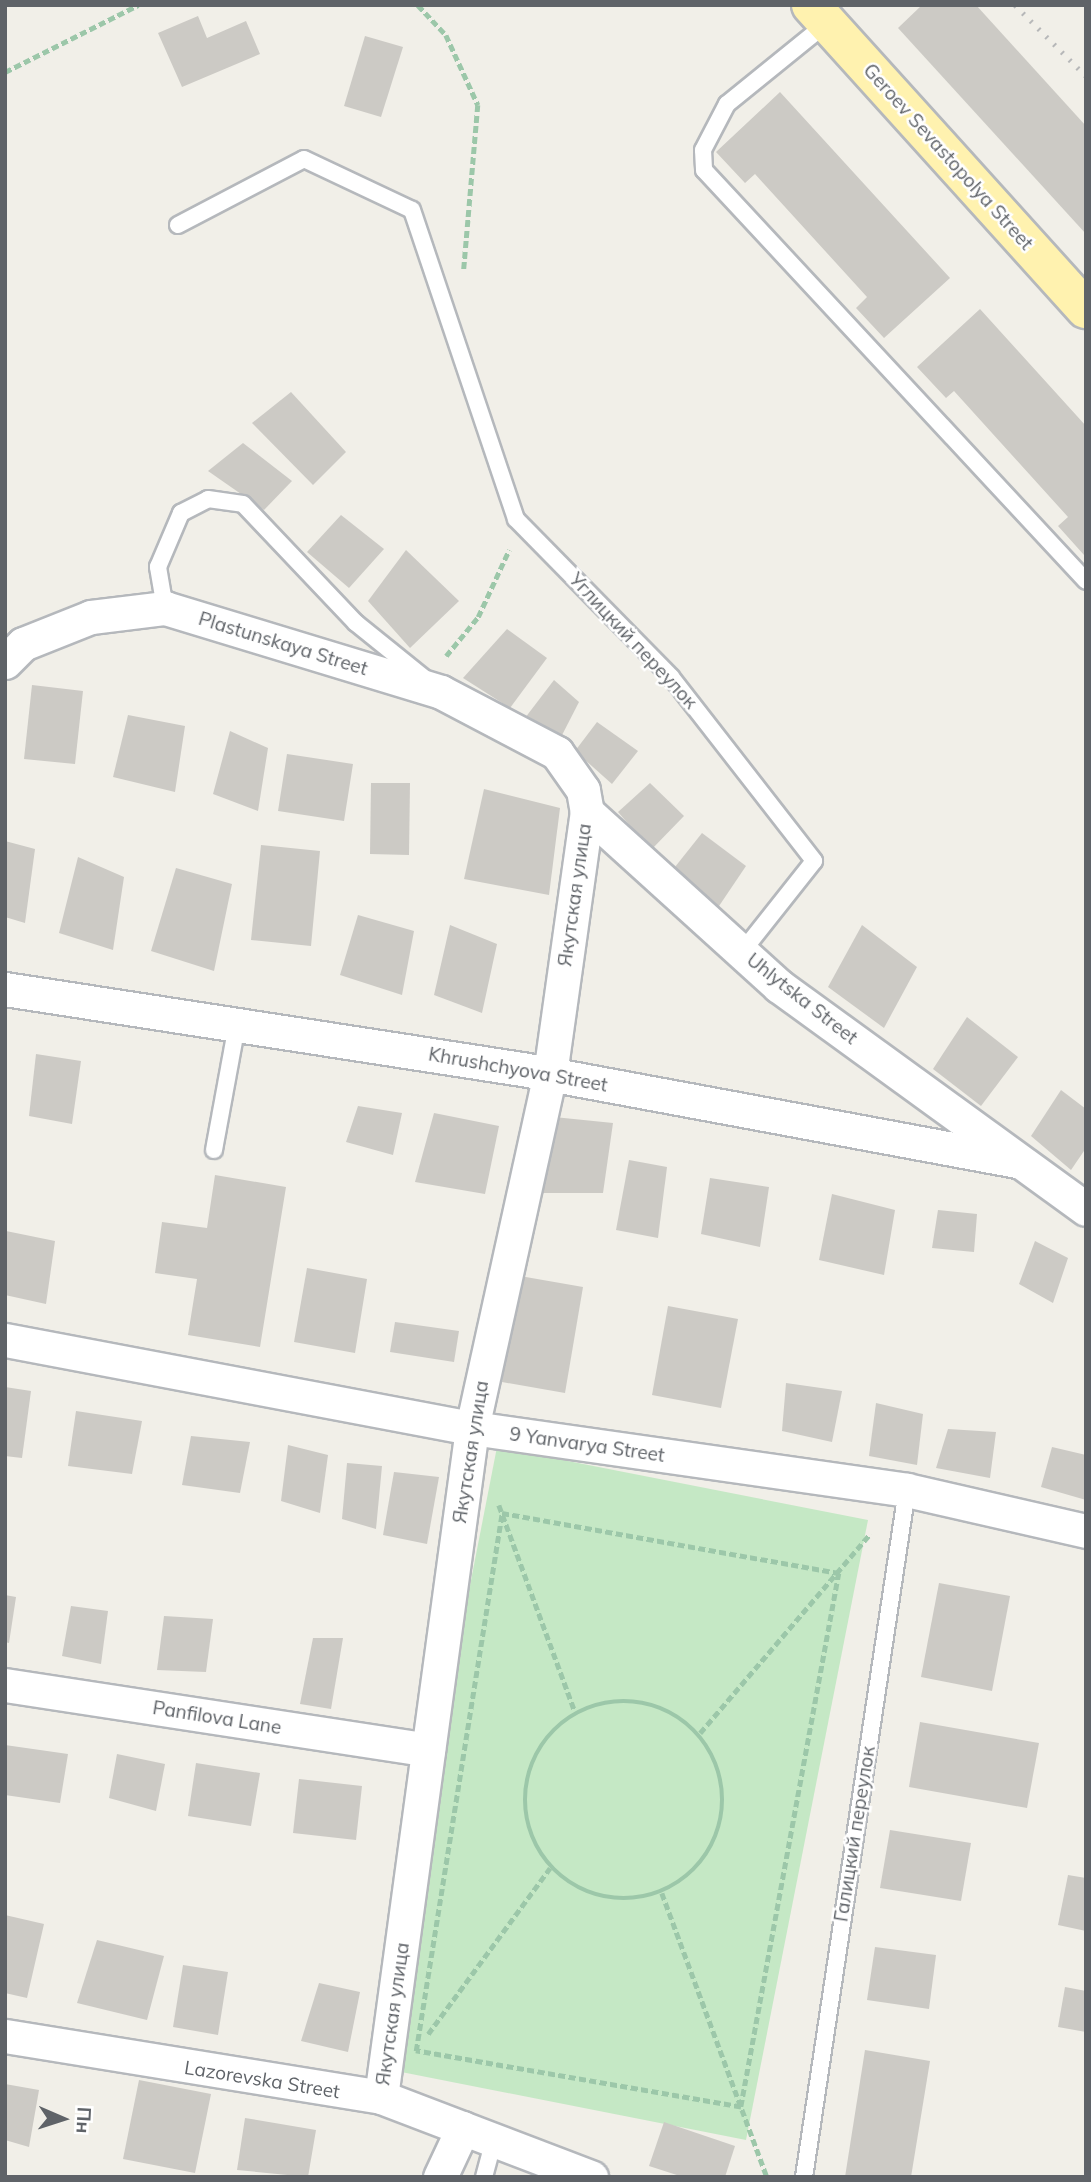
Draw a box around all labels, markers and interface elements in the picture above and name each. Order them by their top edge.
street label: Geroev Sevastopolya Street [858,59,1038,255]
street label: Углицкий переулок [564,568,702,714]
street label: Plastunskaya Street [196,607,370,681]
street label: Якутская улица [554,822,596,968]
street label: Uhlytska Street [742,949,862,1049]
street label: Khrushchyova Street [427,1043,609,1097]
street label: Якутская улица [448,1379,494,1525]
street label: 9 Yanvarya Street [508,1423,666,1467]
street label: Panfilova Lane [151,1697,283,1739]
street label: Галицкий переулок [830,1745,880,1923]
street label: Якутская улица [372,1941,414,2087]
street label: Lazorevska Street [183,2056,341,2104]
north arrow [28,2084,98,2154]
text: Пн [71,2106,97,2134]

